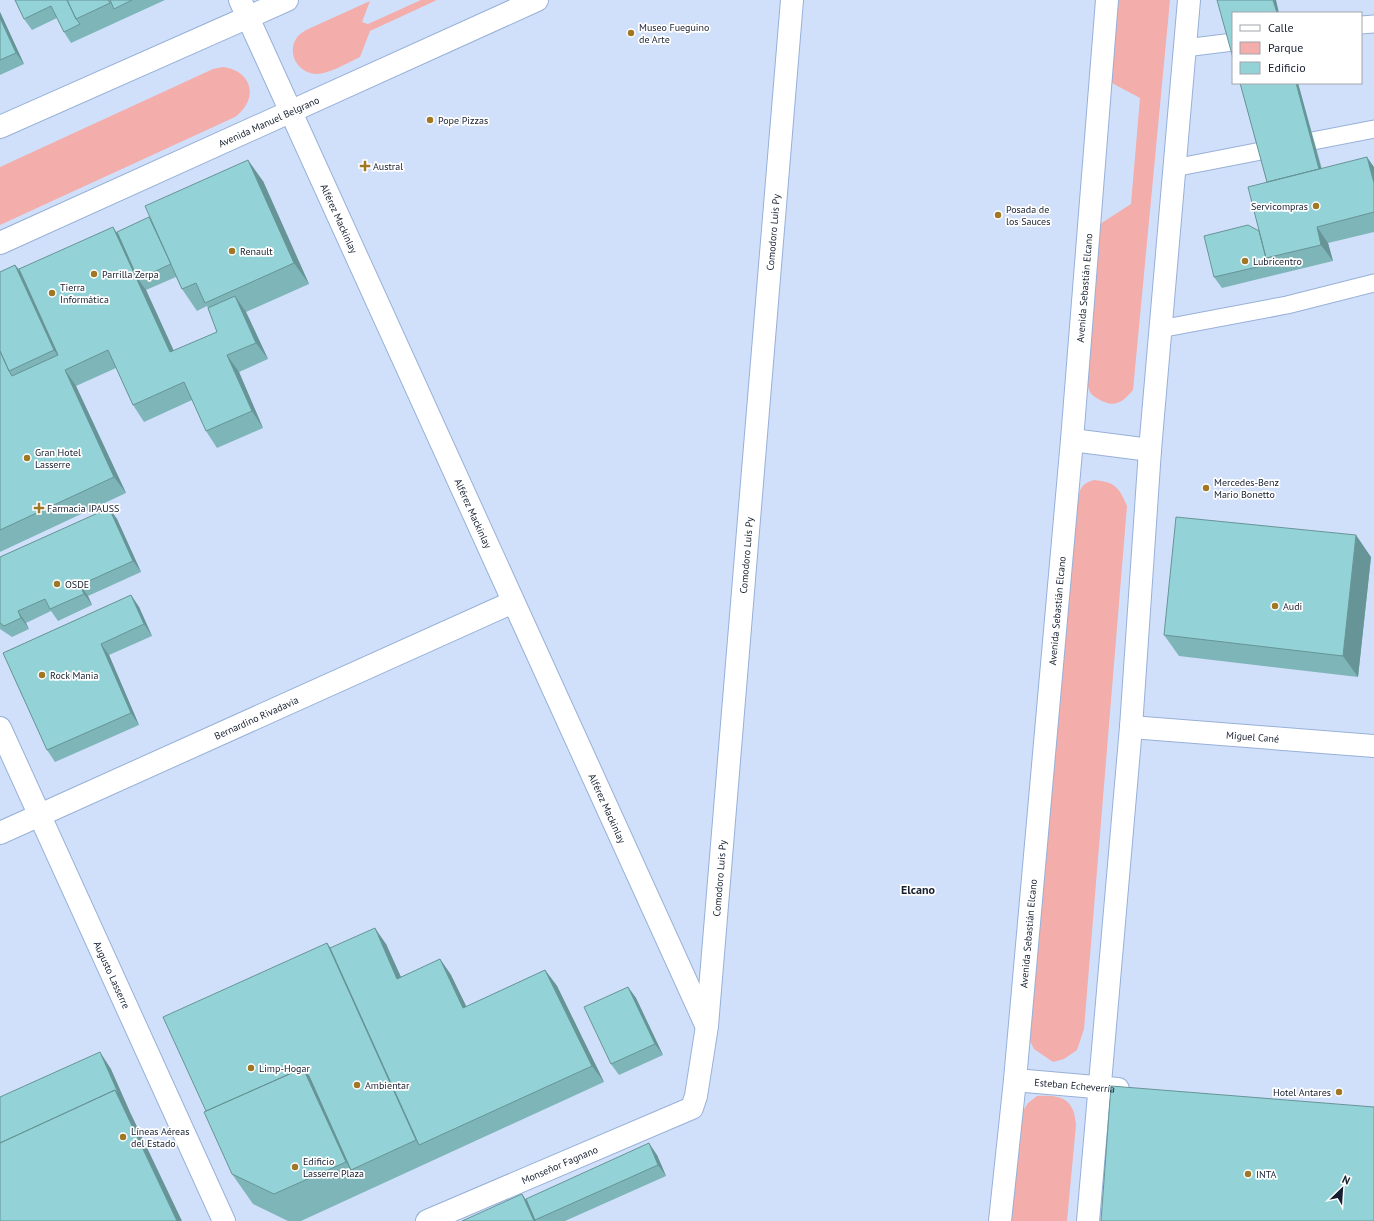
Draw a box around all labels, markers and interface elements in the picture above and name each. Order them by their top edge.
legend [1232,12,1362,84]
text: Calle [1268,20,1294,35]
place label: Museo Fueguino de Arte [639,21,709,46]
marker: Museo Fueguino de Arte [626,28,636,38]
text: Parque [1268,40,1303,55]
text: Edificio [1268,60,1306,75]
street label: Avenida Manuel Belgrano [216,93,321,150]
place label: Pope Pizzas [438,114,488,127]
marker: Pope Pizzas [425,115,435,125]
place label: Austral [373,160,403,173]
marker: Austral [360,161,370,171]
street label: Alférez Mackinlay [318,182,361,256]
street label: Comodoro Luis Py [763,193,782,271]
place label: Servicompras [1251,200,1308,213]
marker: Servicompras [1311,201,1321,211]
place label: Posada de los Sauces [1006,203,1050,228]
marker: Posada de los Sauces [993,210,1003,220]
street label: Avenida Sebastián Elcano [1073,233,1095,343]
place label: Renault [240,245,273,258]
marker: Renault [227,246,237,256]
place label: Lubricentro [1253,255,1302,268]
marker: Lubricentro [1240,256,1250,266]
place label: Parrilla Zerpa [102,268,159,281]
marker: Parrilla Zerpa [89,269,99,279]
place label: Tierra Informática [60,281,109,306]
marker: Tierra Informática [47,288,57,298]
place label: Gran Hotel Lasserre [35,446,81,471]
marker: Gran Hotel Lasserre [22,453,32,463]
place label: Mercedes-Benz Mario Bonetto [1214,476,1279,501]
street label: Alférez Mackinlay [452,477,495,551]
marker: Mercedes-Benz Mario Bonetto [1201,483,1211,493]
place label: Farmacia IPAUSS [47,502,119,515]
marker: Farmacia IPAUSS [34,503,44,513]
street label: Comodoro Luis Py [736,516,756,594]
street label: Avenida Sebastián Elcano [1045,556,1068,666]
place label: OSDE [65,578,89,591]
marker: OSDE [52,579,62,589]
place label: Audi [1283,600,1302,613]
marker: Audi [1270,601,1280,611]
place label: Rock Mania [50,669,99,682]
marker: Rock Mania [37,670,47,680]
street label: Bernardino Rivadavia [212,693,300,742]
street label: Miguel Cané [1226,728,1280,745]
street label: Alférez Mackinlay [586,771,629,846]
street label: Comodoro Luis Py [710,839,729,917]
street label: Avenida Sebastián Elcano [1017,878,1039,988]
district label: Elcano [901,882,936,897]
street label: Augusto Lasserre [91,939,133,1011]
place label: Limp-Hogar [259,1062,310,1075]
marker: Limp-Hogar [246,1063,256,1073]
street label: Esteban Echeverría [1034,1075,1116,1095]
place label: Ambientar [365,1079,410,1092]
marker: Ambientar [352,1080,362,1090]
place label: Hotel Antares [1273,1086,1331,1099]
marker: Hotel Antares [1334,1087,1344,1097]
place label: Líneas Aéreas del Estado [131,1125,189,1150]
marker: Líneas Aéreas del Estado [118,1132,128,1142]
street label: Monseñor Fagnano [519,1142,600,1187]
place label: Edificio Lasserre Plaza [303,1155,364,1180]
marker: Edificio Lasserre Plaza [290,1162,300,1172]
place label: INTA [1256,1168,1277,1181]
marker: INTA [1243,1169,1253,1179]
north arrow [1322,1169,1362,1209]
text: N [1340,1172,1352,1188]

